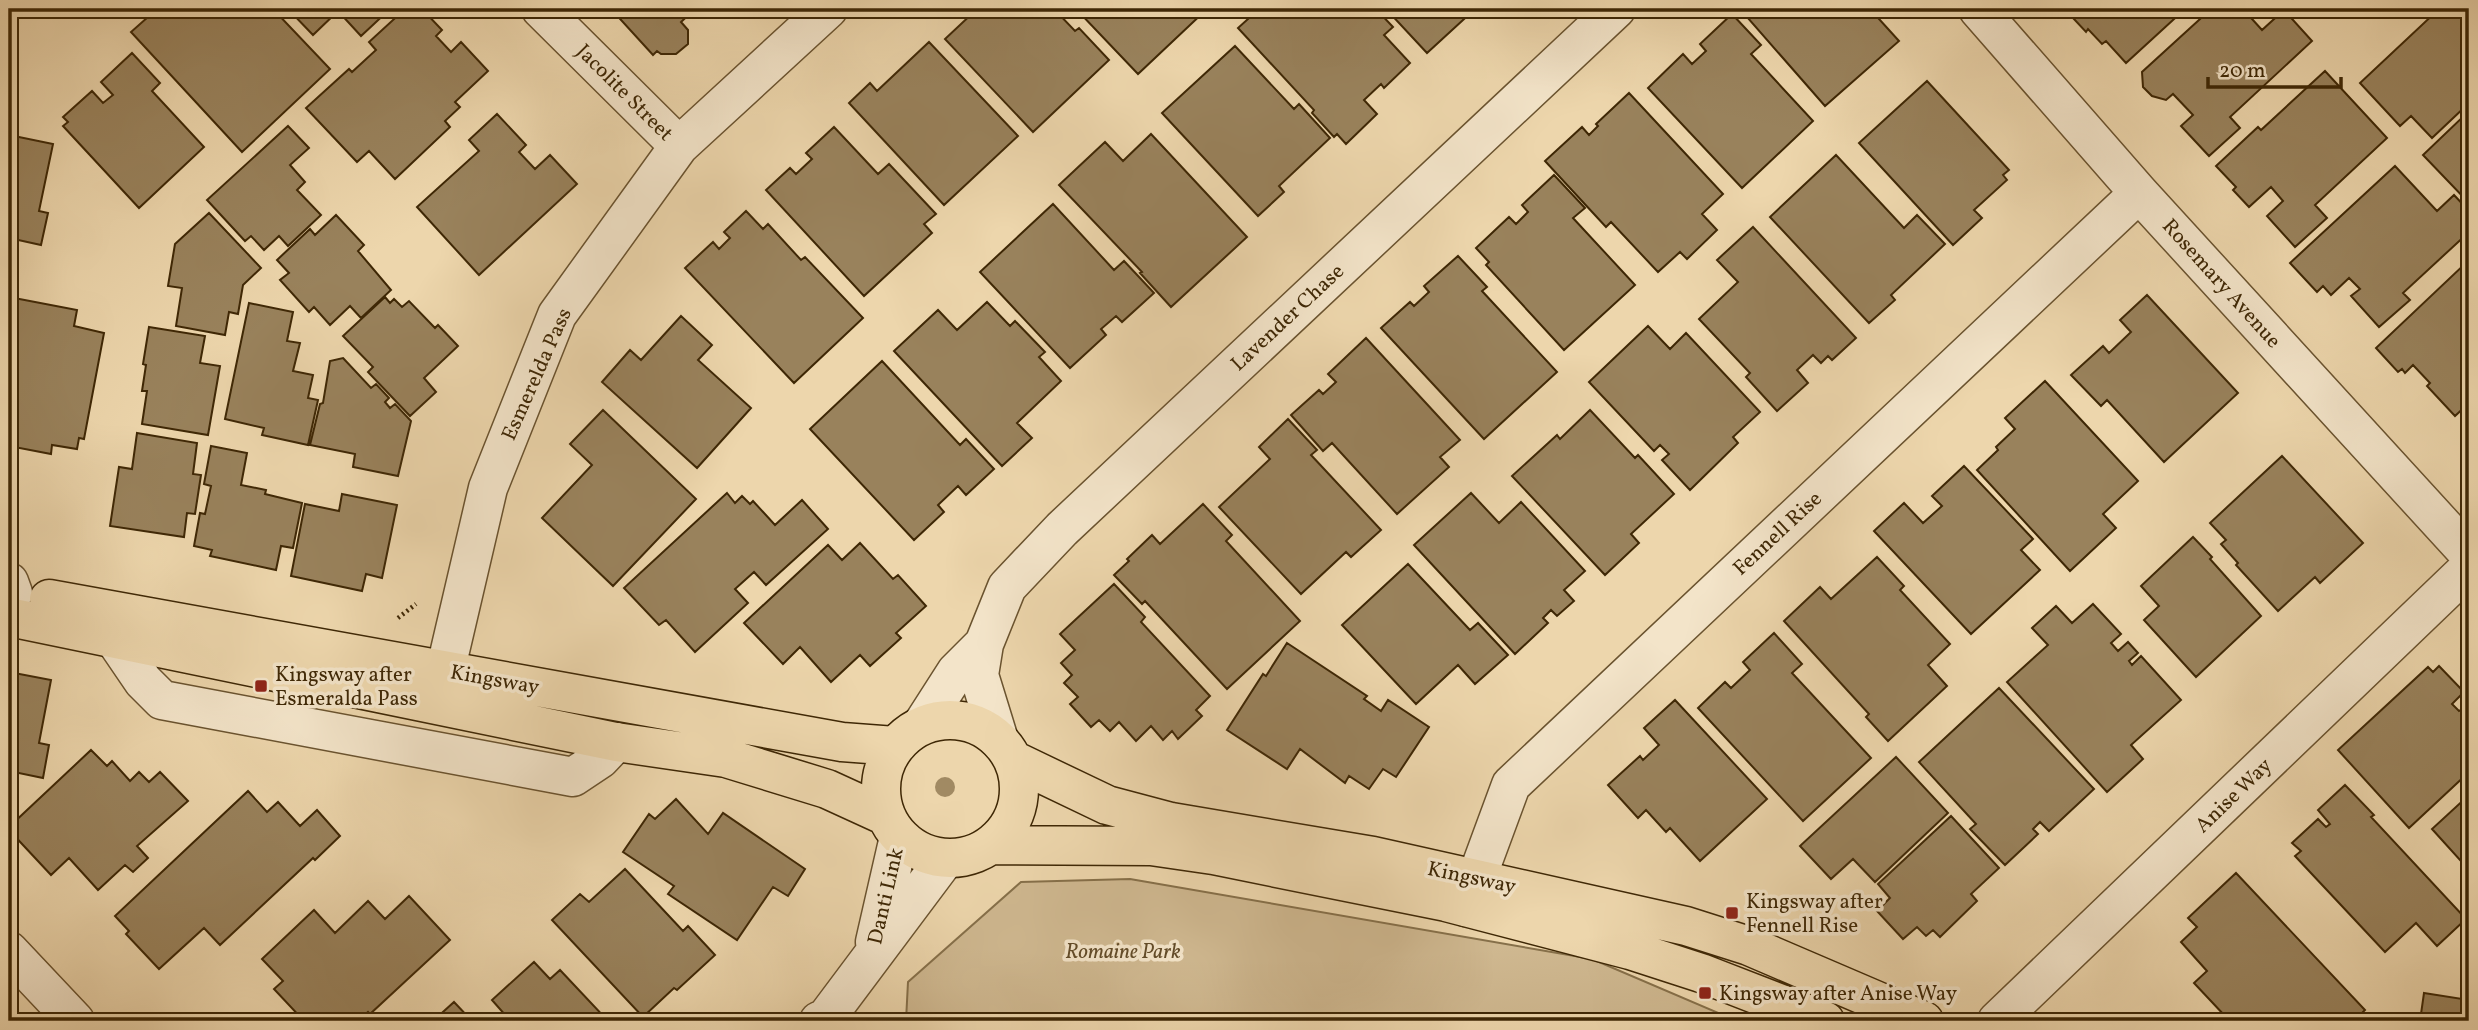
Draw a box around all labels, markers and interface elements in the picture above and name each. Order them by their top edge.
street label: Jacolite Street [569,38,679,148]
scale bar [2208,46,2342,90]
text: 20 m [2219,57,2265,86]
street label: Rosemary Avenue [2155,213,2287,355]
street label: Lavender Chase [1225,258,1351,378]
street label: Esmerelda Pass [495,304,580,446]
street label: Fennell Rise [1727,485,1829,583]
street label: Kingsway [448,658,542,703]
place label: Kingsway after Esmeralda Pass [275,661,418,714]
marker: Kingsway after Esmeralda Pass [253,678,269,694]
street label: Anise Way [2189,752,2279,840]
street label: Danti Link [861,845,912,947]
street label: Kingsway [1425,855,1519,902]
place label: Kingsway after Fennell Rise [1746,888,1883,941]
marker: Kingsway after Fennell Rise [1724,905,1740,921]
park label: Romaine Park [1065,938,1181,967]
place label: Kingsway after Anise Way [1719,980,1958,1009]
marker: Kingsway after Anise Way [1697,985,1713,1001]

